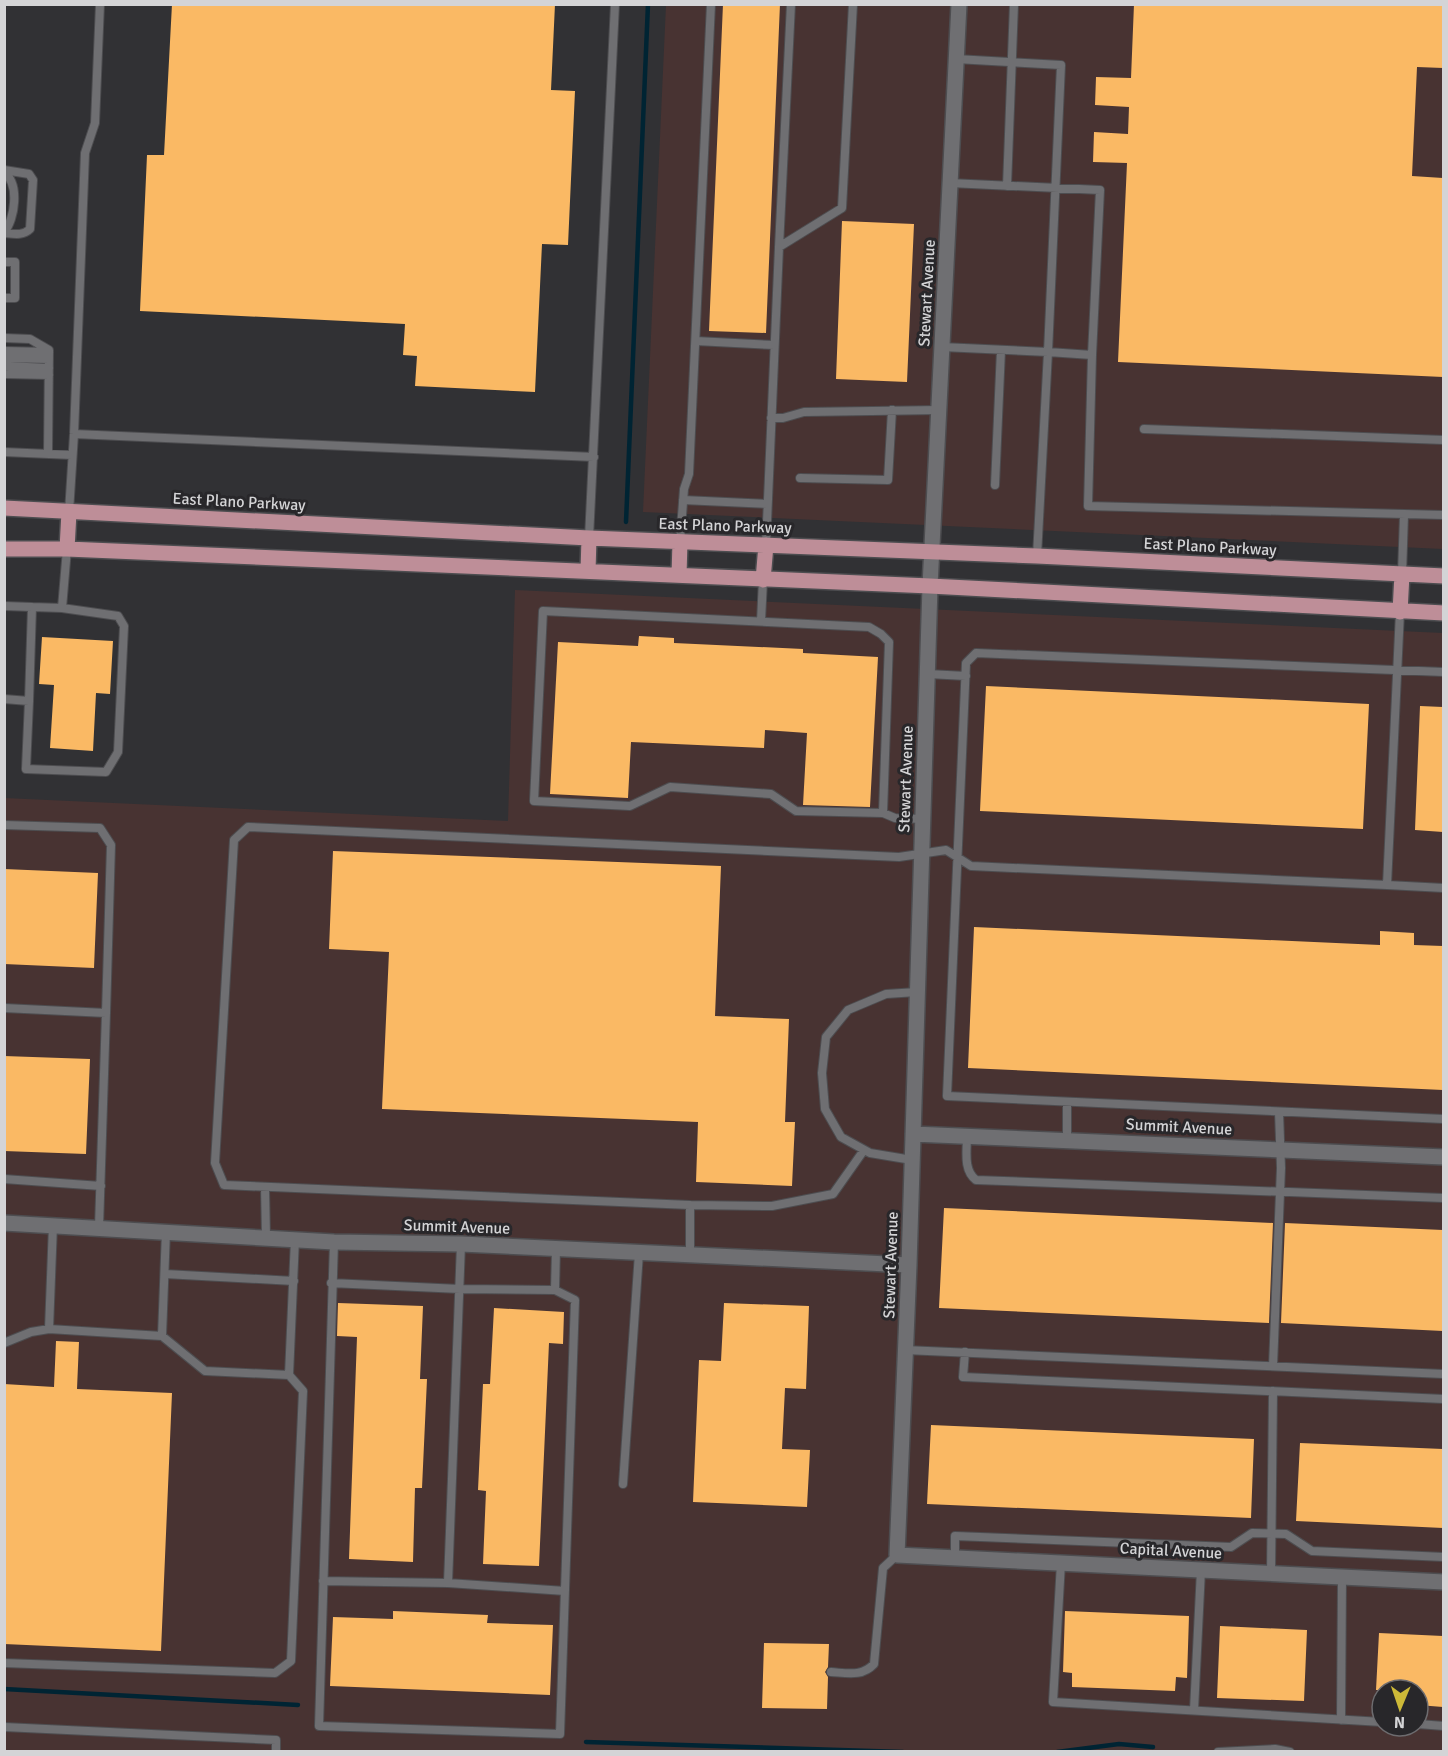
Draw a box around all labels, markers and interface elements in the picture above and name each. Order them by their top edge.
street label: Stewart Avenue [914,239,940,347]
street label: East Plano Parkway [172,489,307,515]
street label: East Plano Parkway [658,514,792,538]
street label: East Plano Parkway [1143,534,1278,560]
street label: Stewart Avenue [894,725,918,833]
street label: Summit Avenue [1125,1114,1233,1140]
street label: Stewart Avenue [879,1211,903,1319]
street label: Summit Avenue [403,1215,511,1239]
street label: Capital Avenue [1119,1538,1223,1564]
north arrow [1370,1678,1430,1738]
text: N [1394,1712,1405,1732]

